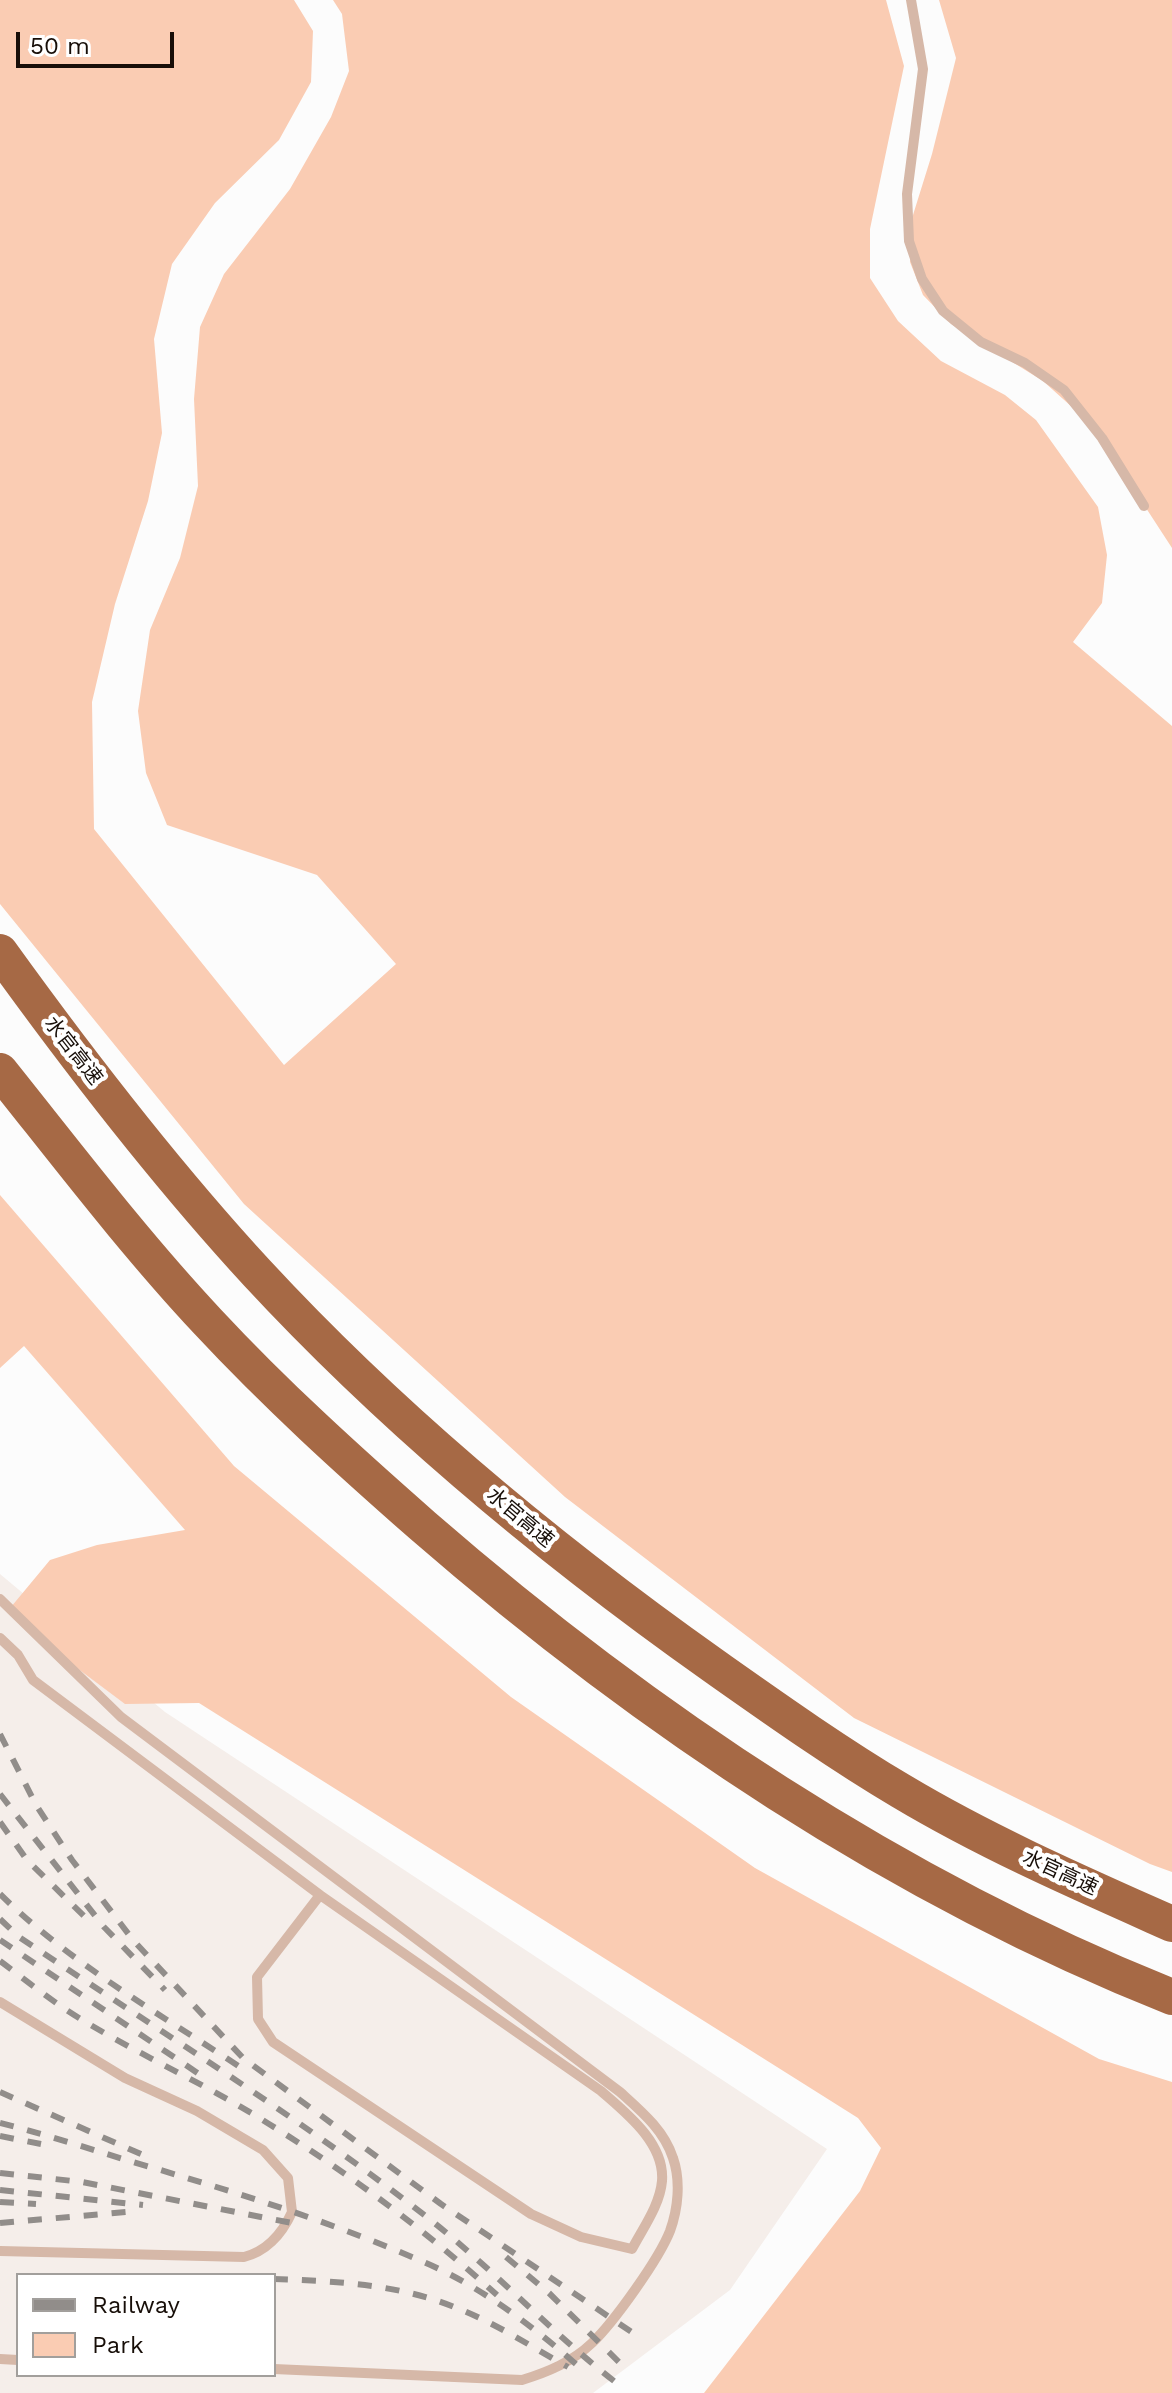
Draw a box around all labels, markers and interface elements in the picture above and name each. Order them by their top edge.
scale bar [20,16,178,66]
text: 50 m [30,32,90,60]
street label: 水官高速 [39,1012,107,1090]
street label: 水官高速 [482,1483,558,1553]
street label: 水官高速 [1019,1845,1101,1901]
legend [16,2273,276,2377]
text: Railway [92,2291,180,2319]
text: Park [92,2331,144,2359]

